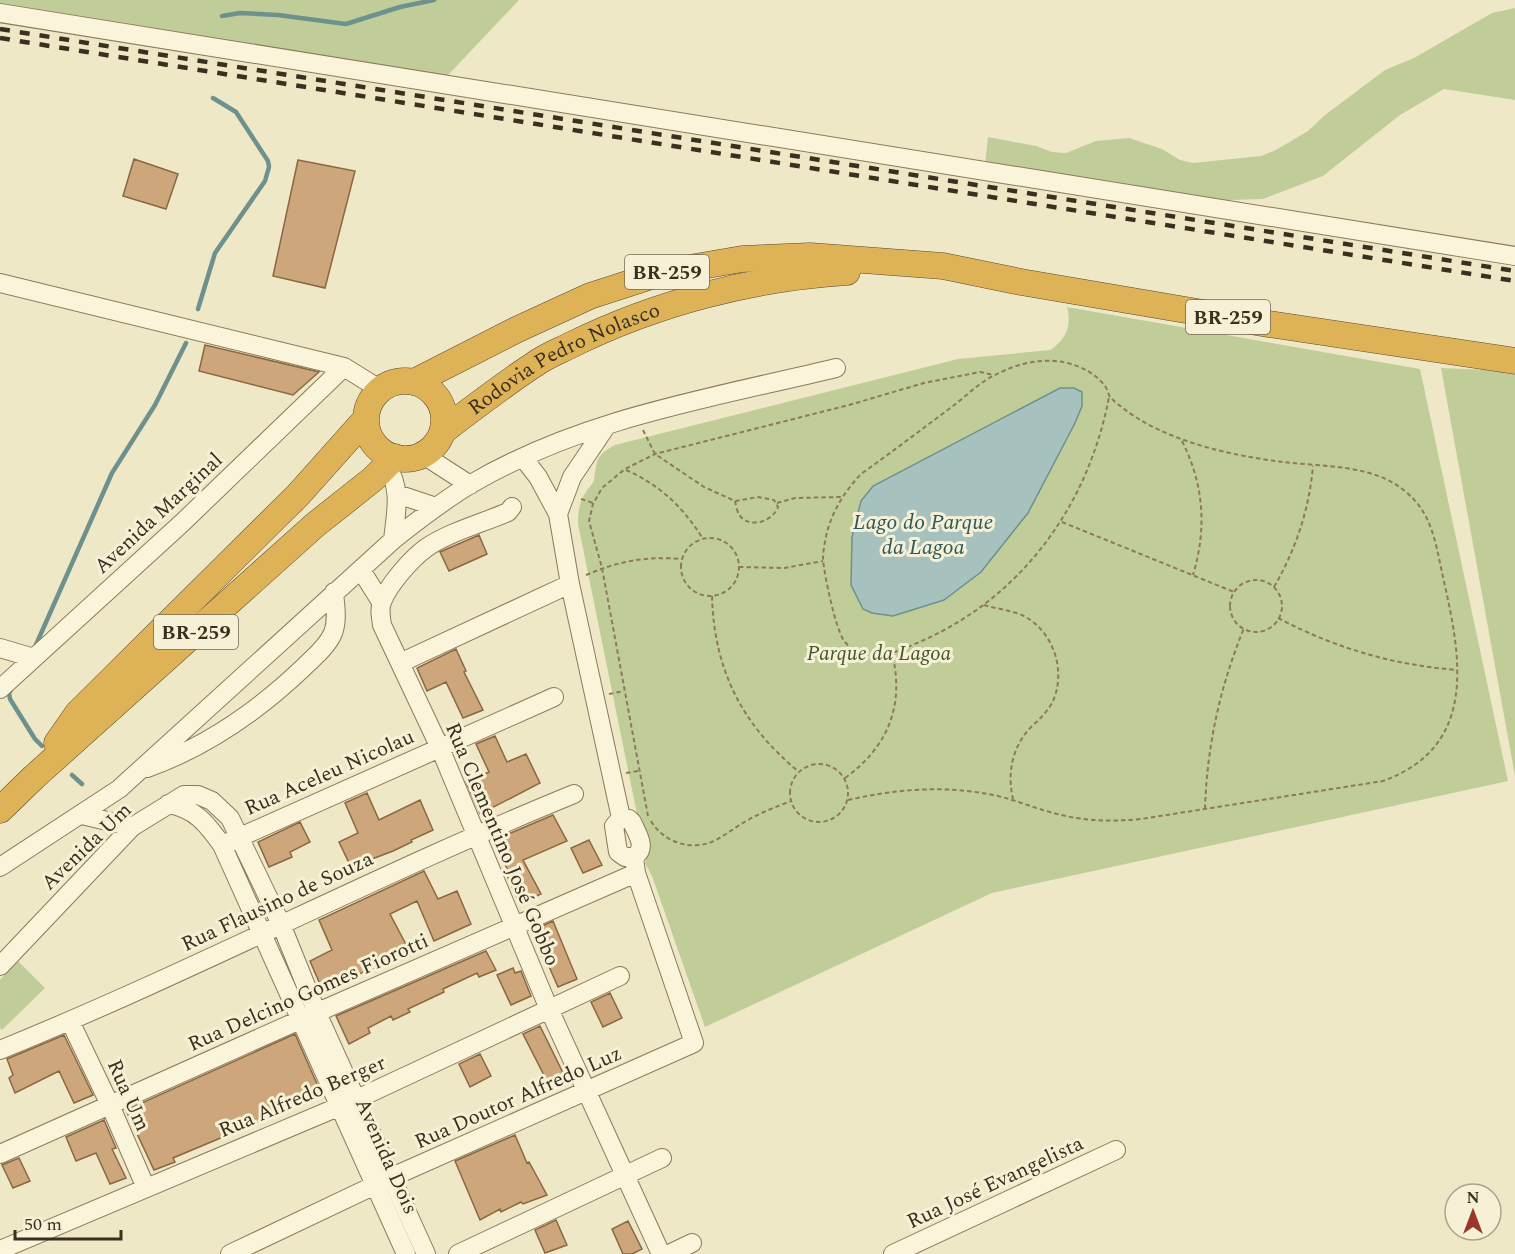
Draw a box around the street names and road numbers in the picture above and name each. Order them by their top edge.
road number: BR-259 [625,255,709,289]
street label: Rodovia Pedro Nolasco [461,295,664,424]
road number: BR-259 [1186,300,1270,334]
street label: Avenida Marginal [87,445,230,582]
road number: BR-259 [154,615,238,649]
street label: Rua Clementino José Gobbo [436,718,568,971]
street label: Rua Aceleu Nicolau [239,721,420,825]
street label: Avenida Um [34,795,139,898]
street label: Rua Flausino de Souza [176,843,379,960]
street label: Rua Delcino Gomes Fiorotti [183,925,434,1061]
street label: Rua Doutor Alfredo Luz [410,1038,627,1158]
street label: Rua Alfredo Berger [214,1047,391,1147]
street label: Rua Um [98,1054,158,1137]
street label: Avenida Dois [346,1093,426,1220]
street label: Rua José Evangelista [902,1128,1090,1238]

